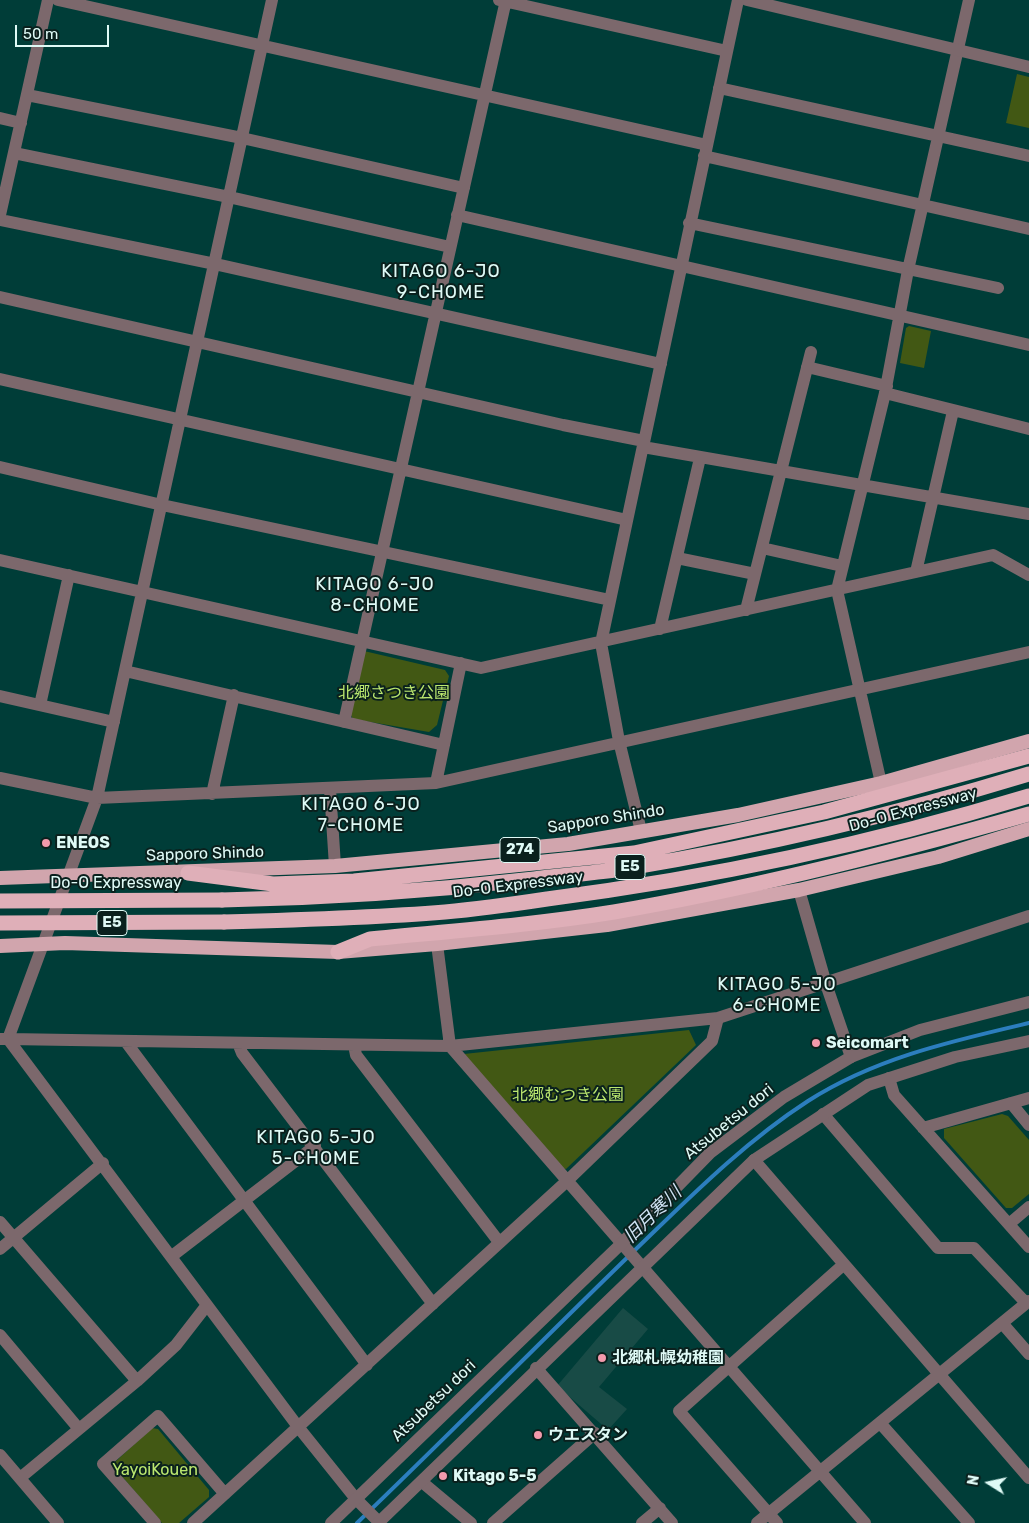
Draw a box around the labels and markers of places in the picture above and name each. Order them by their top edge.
place label: ENEOS [56,833,110,853]
marker: ENEOS [40,837,52,849]
place label: Seicomart [826,1033,909,1053]
marker: Seicomart [810,1037,822,1049]
place label: 北郷札幌幼稚園 [612,1348,724,1368]
marker: 北郷札幌幼稚園 [596,1352,608,1364]
place label: ウエスタン [548,1425,628,1445]
marker: ウエスタン [532,1429,544,1441]
place label: Kitago 5-5 [453,1466,537,1486]
marker: Kitago 5-5 [437,1470,449,1482]

